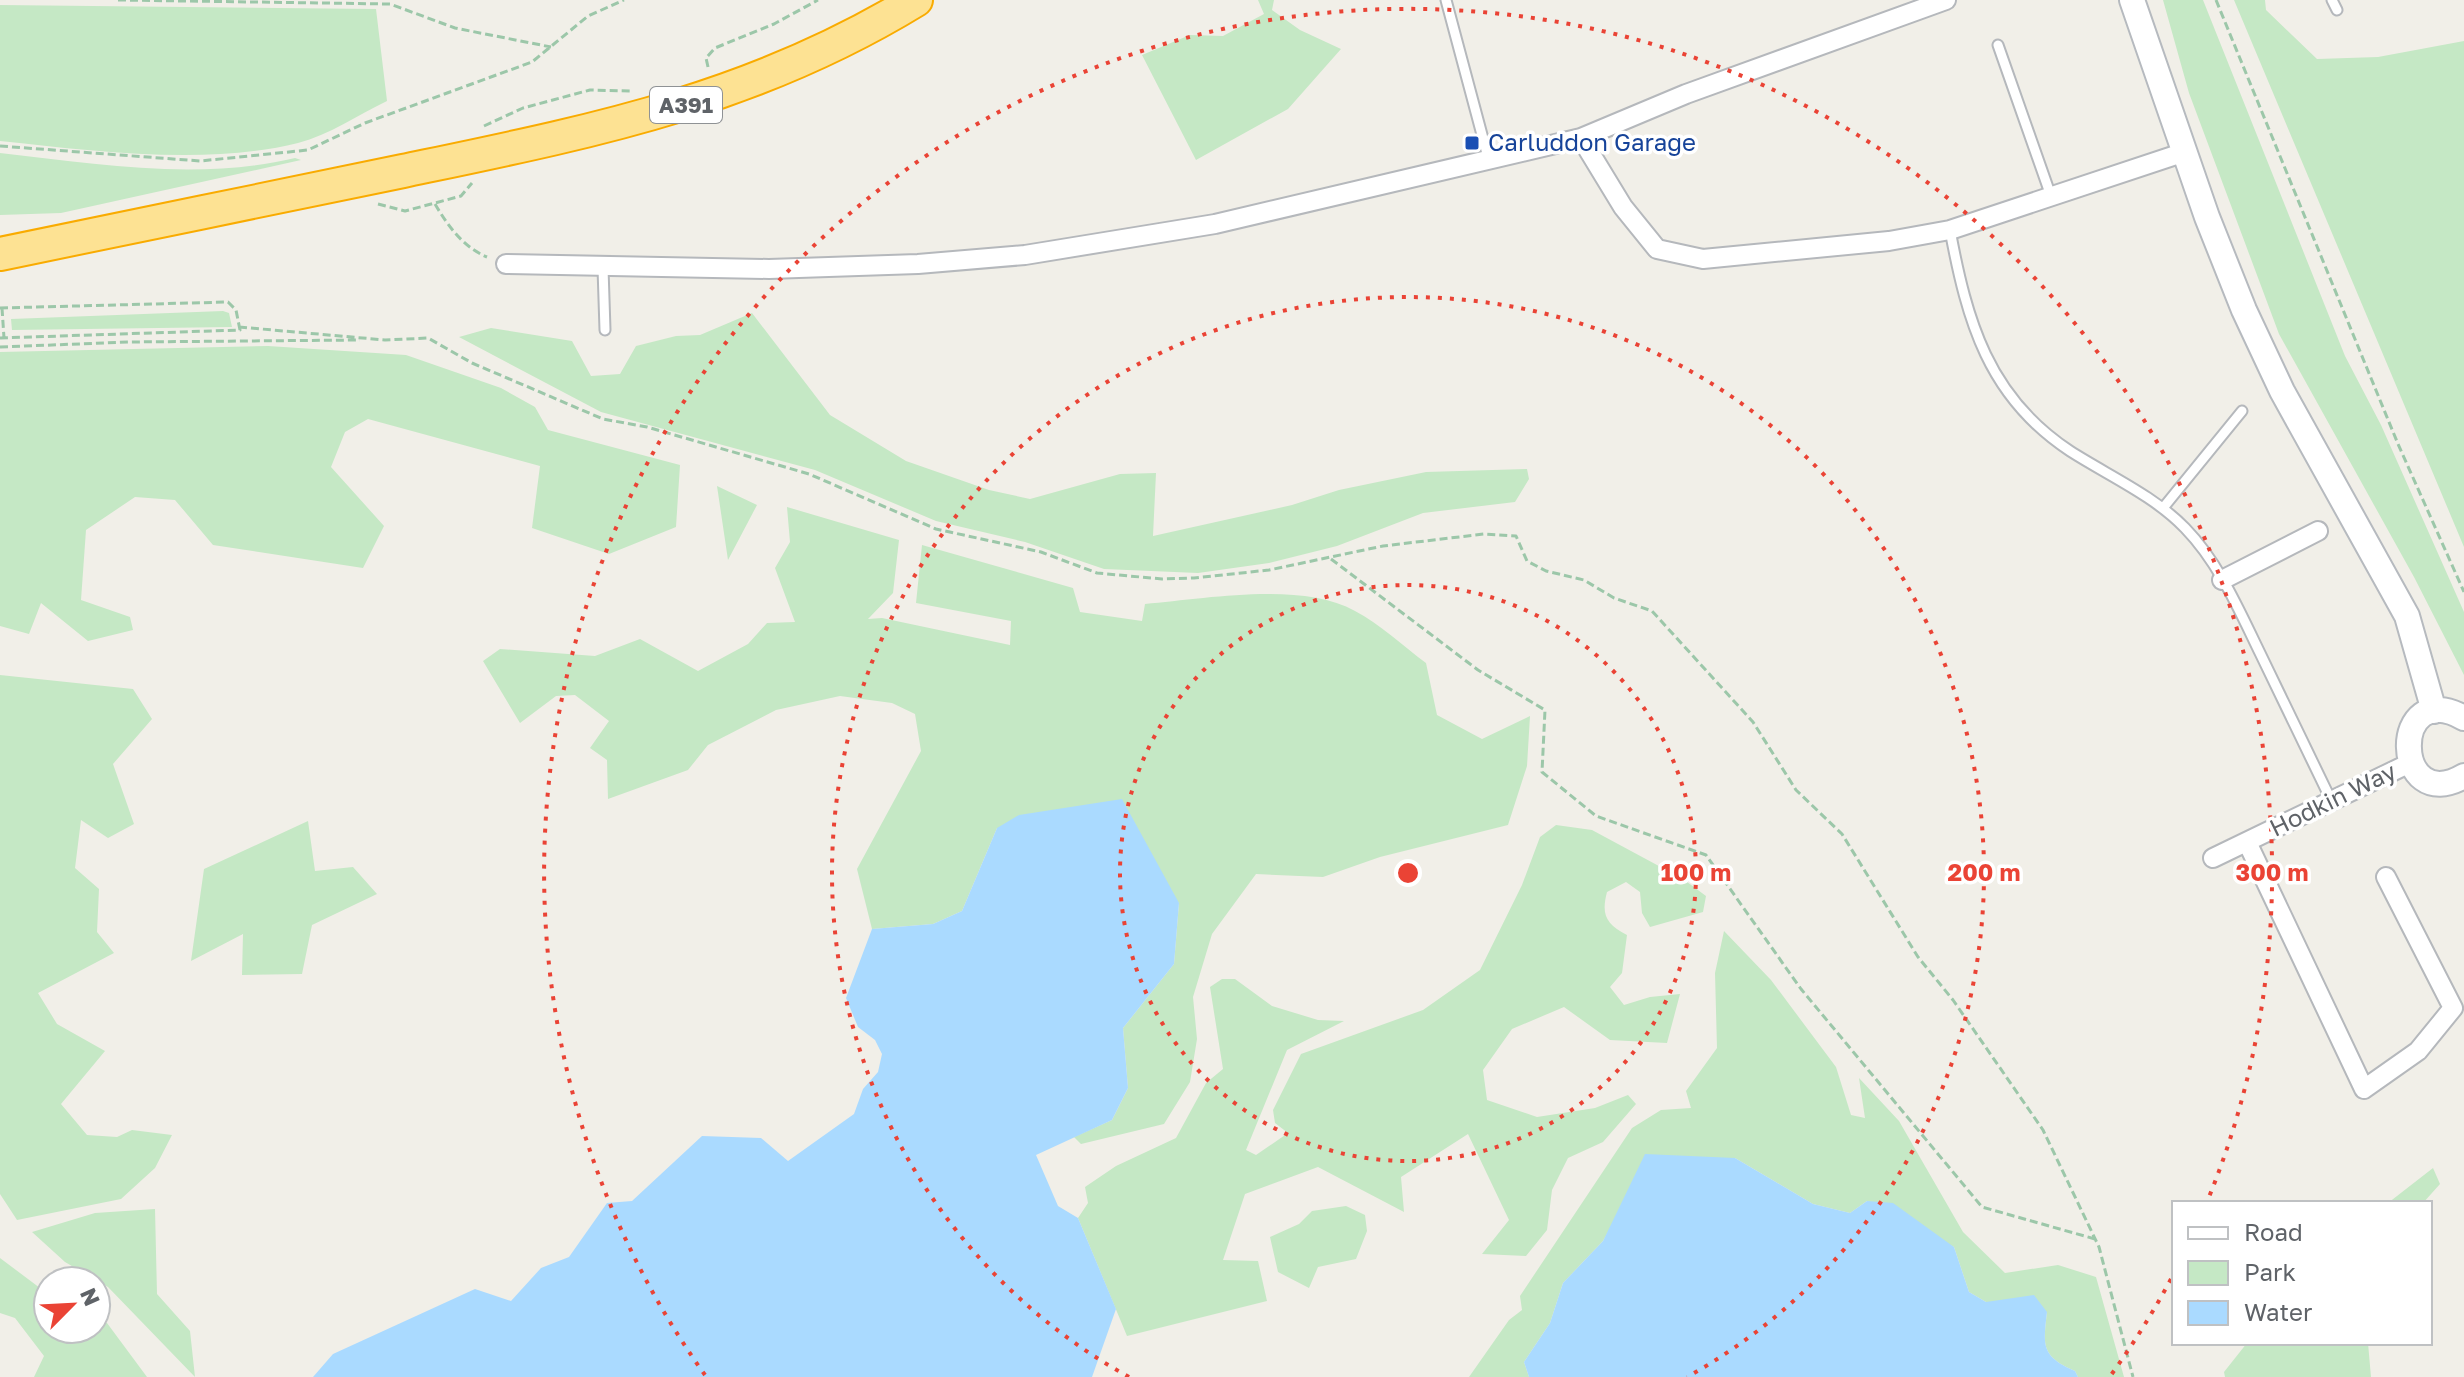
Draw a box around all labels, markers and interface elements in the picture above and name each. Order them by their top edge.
road number: A391 [650,87,722,123]
place label: Carluddon Garage [1488,127,1696,156]
marker: Carluddon Garage [1463,134,1481,152]
street label: Hodkin Way [2265,756,2400,842]
text: 100 m [1661,857,1731,886]
text: 200 m [1948,857,2020,886]
text: 300 m [2236,857,2308,886]
centre of rings [1394,859,1422,887]
legend [2172,1201,2432,1345]
text: Road [2244,1217,2303,1246]
text: Park [2244,1257,2296,1286]
north arrow [32,1265,112,1345]
text: N [75,1284,106,1310]
text: Water [2244,1297,2312,1326]

